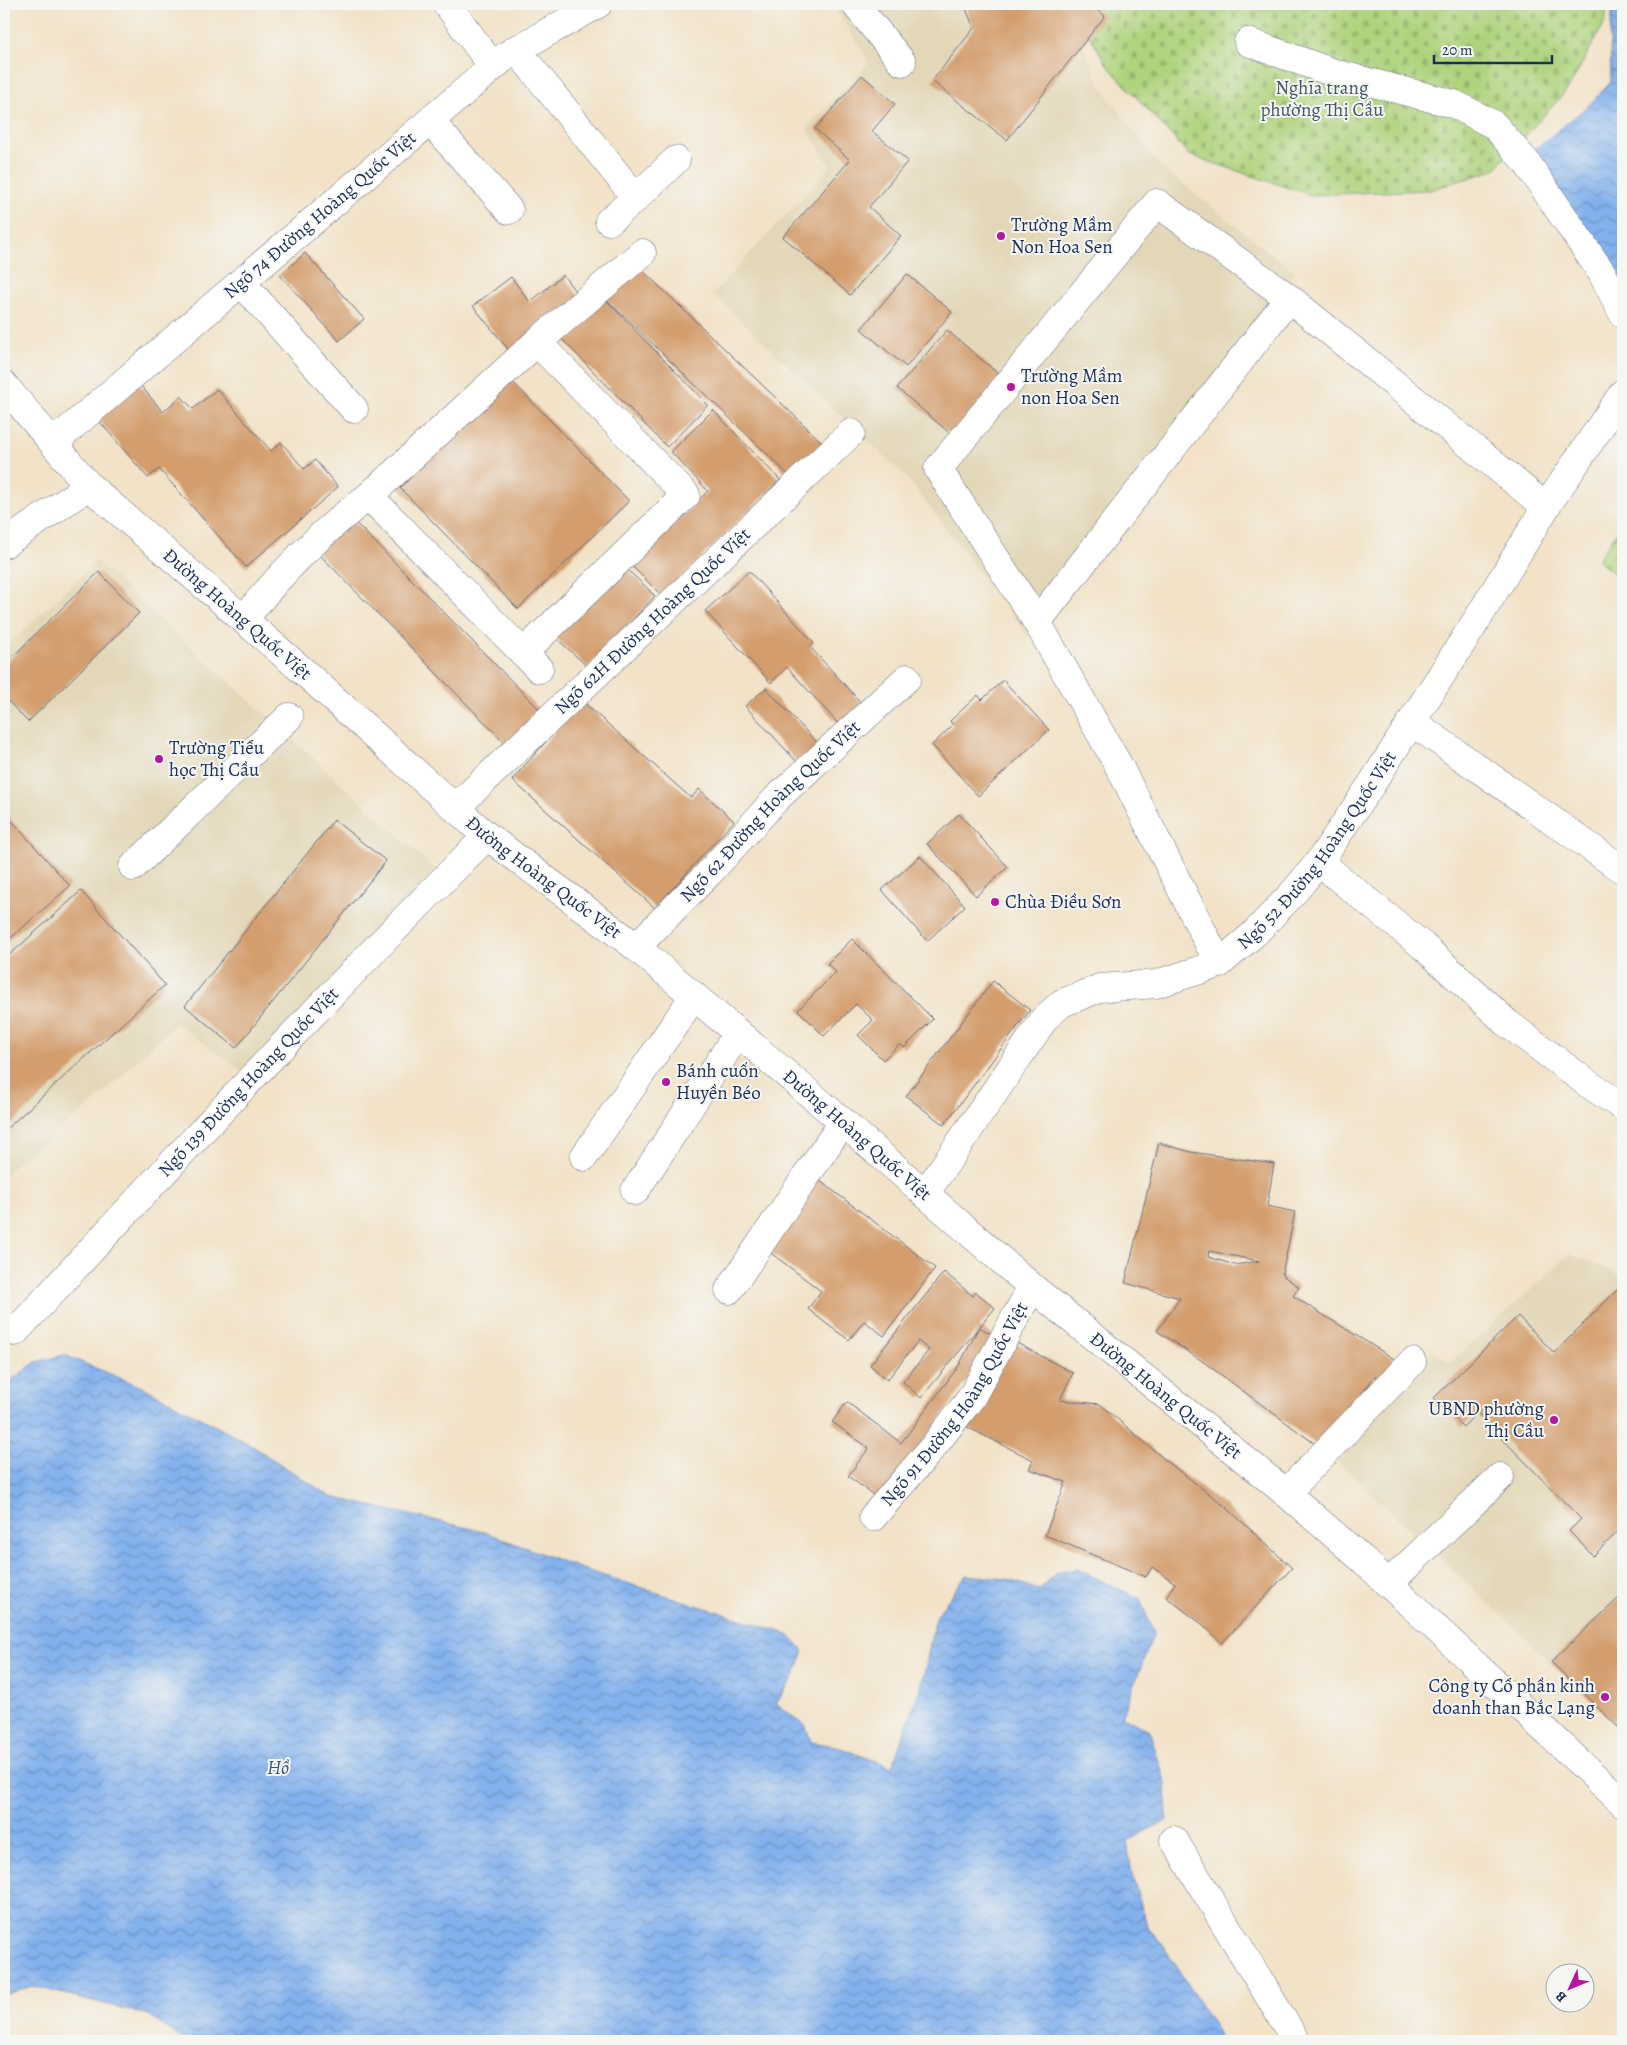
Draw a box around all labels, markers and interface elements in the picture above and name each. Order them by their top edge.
scale bar [1434,32,1552,64]
text: 20 m [1442,40,1473,60]
park label: Nghĩa trang phường Thị Cầu [1260,75,1384,123]
street label: Ngõ 74 Đường Hoàng Quốc Việt [218,125,422,305]
place label: Trường Mầm Non Hoa Sen [1011,212,1113,260]
marker: Trường Mầm Non Hoa Sen [995,230,1007,242]
place label: Trường Mầm non Hoa Sen [1021,363,1123,411]
marker: Trường Mầm non Hoa Sen [1005,381,1017,393]
street label: Ngõ 62H Đường Hoàng Quốc Việt [549,522,756,720]
street label: Đường Hoàng Quốc Việt [157,542,318,686]
street label: Ngõ 62 Đường Hoàng Quốc Việt [674,714,866,908]
place label: Trường Tiểu học Thị Cầu [169,735,265,783]
street label: Ngõ 52 Đường Hoàng Quốc Việt [1232,746,1403,956]
marker: Trường Tiểu học Thị Cầu [153,753,165,765]
street label: Đường Hoàng Quốc Việt [460,810,627,945]
place label: Chùa Điều Sơn [1005,889,1121,915]
marker: Chùa Điều Sơn [989,896,1001,908]
street label: Ngõ 139 Đường Hoàng Quốc Việt [152,982,345,1183]
place label: Bánh cuốn Huyền Béo [676,1058,761,1106]
street label: Đường Hoàng Quốc Việt [777,1063,937,1207]
marker: Bánh cuốn Huyền Béo [660,1076,672,1088]
street label: Ngõ 91 Đường Hoàng Quốc Việt [875,1297,1034,1512]
street label: Đường Hoàng Quốc Việt [1084,1326,1248,1465]
place label: UBND phường Thị Cầu [1429,1396,1545,1444]
marker: UBND phường Thị Cầu [1548,1414,1560,1426]
place label: Công ty Cổ phần kinh doanh than Bắc Lạng [1429,1673,1595,1721]
marker: Công ty Cổ phần kinh doanh than Bắc Lạng [1599,1691,1611,1703]
water label: Hồ [267,1754,290,1781]
north arrow [1544,1962,1594,2012]
text: B [1551,1987,1571,2006]

